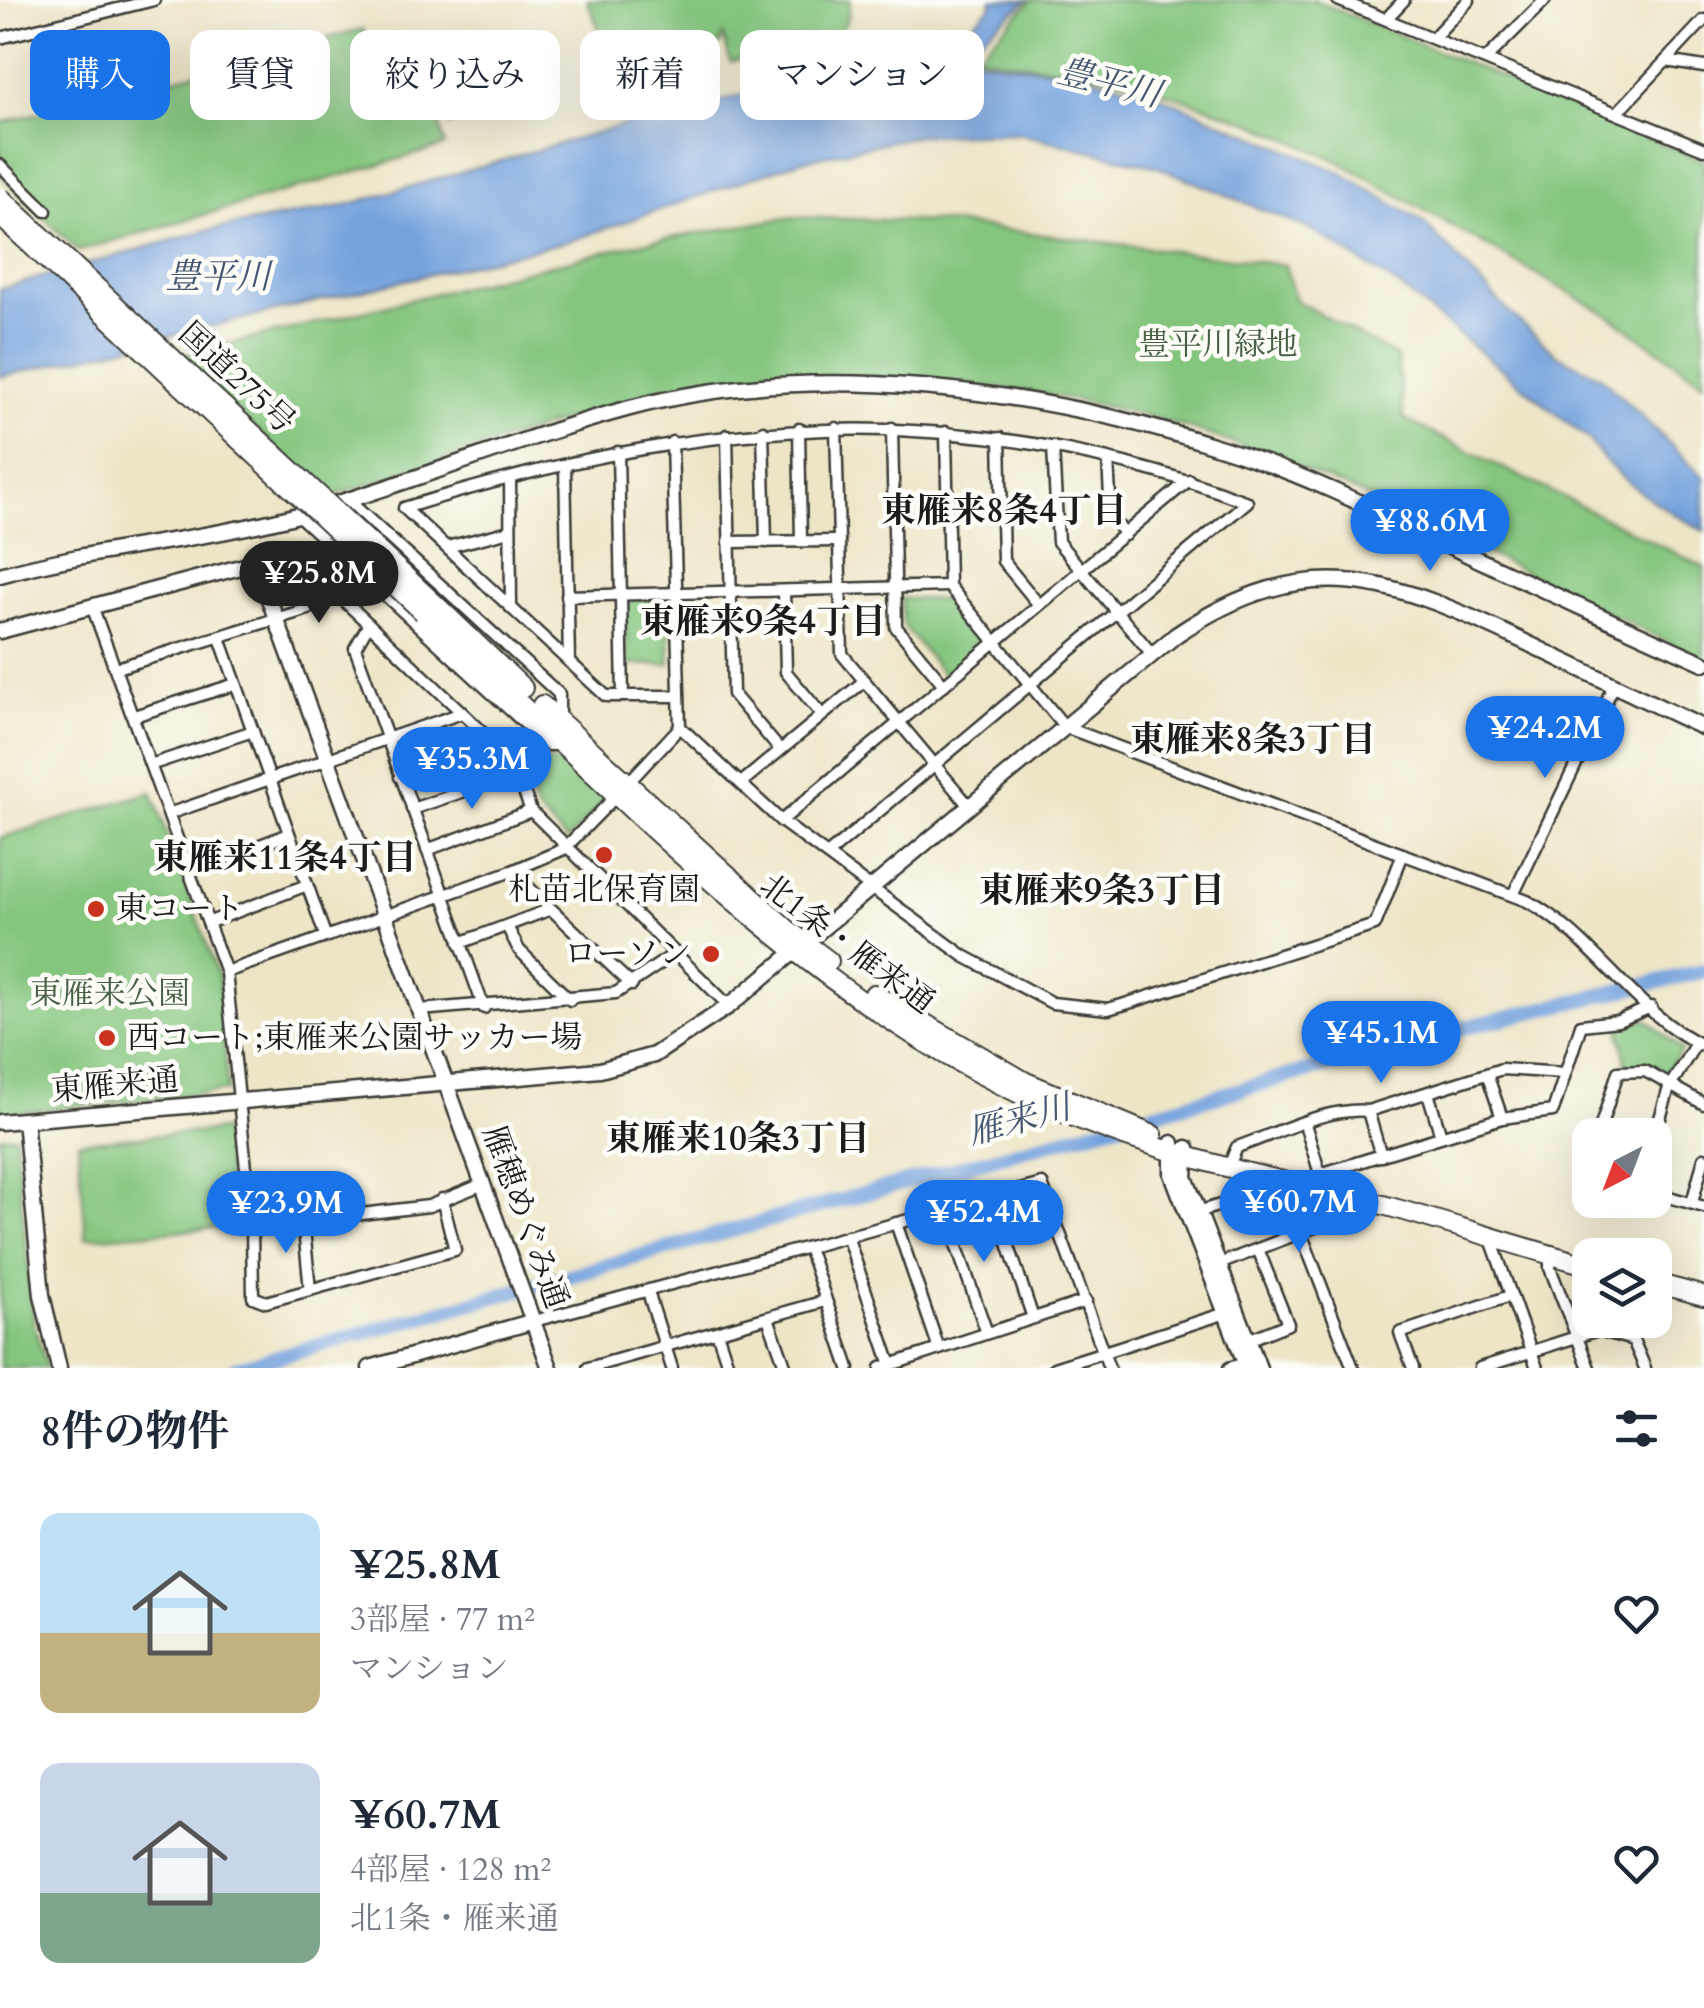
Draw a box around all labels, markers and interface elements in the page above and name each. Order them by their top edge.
chip: 購入 [30,30,170,120]
chip: 賃貸 [190,30,330,120]
chip: 絞り込み [350,30,560,120]
chip: 新着 [580,30,720,120]
chip: マンション [740,30,984,120]
water label: 豊平川 [1052,47,1170,120]
water label: 豊平川 [165,253,274,301]
street label: 国道275号 [169,312,305,444]
park label: 豊平川緑地 [1138,323,1298,367]
district label: 東雁来8条4丁目 [881,487,1127,535]
pin: ¥88.6M [1349,489,1511,574]
text: ¥88.6M [1372,499,1488,543]
pin: ¥25.8M [238,541,400,626]
text: ¥25.8M [261,551,377,595]
district label: 東雁来9条4丁目 [640,598,886,646]
pin: ¥24.2M [1464,696,1626,781]
text: ¥24.2M [1487,706,1603,750]
district label: 東雁来8条3丁目 [1130,716,1376,764]
pin: ¥35.3M [391,727,553,812]
text: ¥35.3M [414,737,530,781]
district label: 東雁来11条4丁目 [153,834,417,882]
marker: 札苗北保育園 [593,844,615,866]
street label: 北1条・雁来通 [751,864,943,1024]
district label: 東雁来9条3丁目 [979,867,1225,915]
place label: 札苗北保育園 [508,868,700,912]
place label: 東コート [116,887,244,931]
marker: 東コート [85,898,107,920]
place label: ローソン [564,932,691,976]
marker: ローソン [700,943,722,965]
park label: 東雁来公園 [30,972,190,1016]
pin: ¥45.1M [1300,1001,1462,1086]
text: ¥45.1M [1323,1011,1439,1055]
place label: 西コート;東雁来公園サッカー場 [127,1016,583,1060]
marker: 西コート;東雁来公園サッカー場 [96,1027,118,1049]
street label: 東雁来通 [49,1058,181,1112]
water label: 雁来川 [962,1082,1080,1157]
district label: 東雁来10条3丁目 [606,1115,870,1163]
north arrow [1572,1118,1672,1218]
map controls [1572,1118,1672,1338]
street label: 雁穂めぐみ通 [471,1119,579,1315]
pin: ¥60.7M [1218,1170,1380,1255]
pin: ¥23.9M [205,1171,367,1256]
pin: ¥52.4M [903,1180,1065,1265]
text: ¥60.7M [1241,1180,1357,1224]
text: ¥23.9M [228,1181,344,1225]
text: ¥52.4M [926,1190,1042,1234]
button: layers [1572,1238,1672,1338]
icon: filters [1609,1401,1664,1456]
text: 8件の物件 [40,1403,230,1460]
text: ¥25.8M [350,1536,501,1593]
icon: home [120,1553,240,1673]
icon: heart [1609,1586,1664,1641]
text: 3部屋 · 77 m² [350,1598,535,1642]
text: マンション [350,1647,509,1691]
text: ¥60.7M [350,1786,501,1843]
icon: home [120,1803,240,1923]
icon: heart [1609,1836,1664,1891]
text: 4部屋 · 128 m² [350,1848,551,1892]
text: 北1条・雁来通 [350,1897,558,1941]

